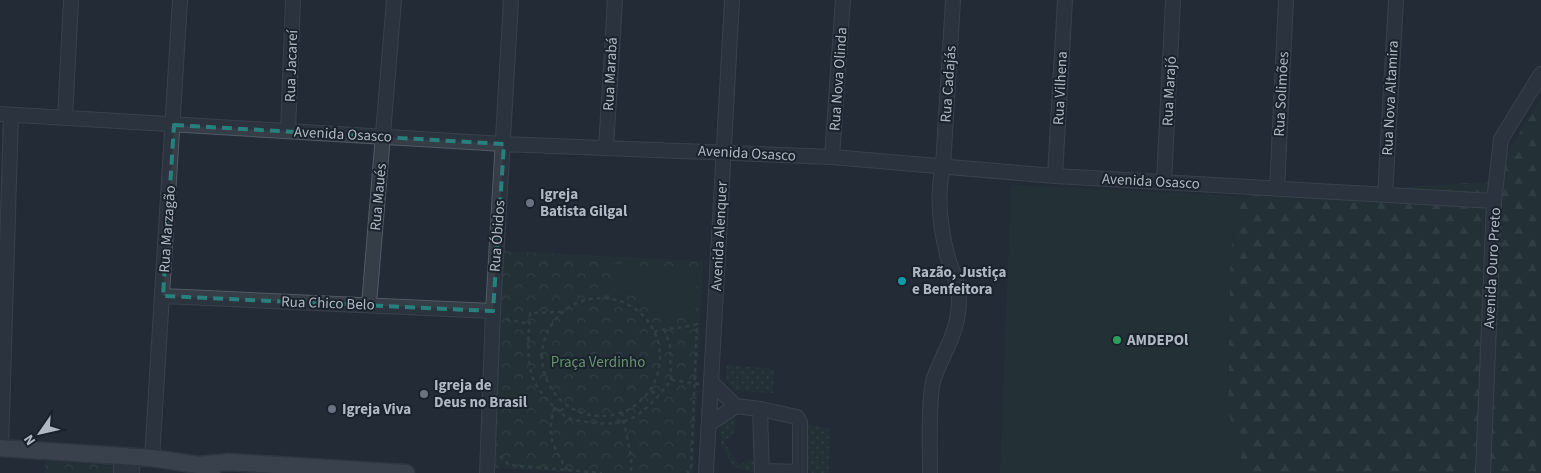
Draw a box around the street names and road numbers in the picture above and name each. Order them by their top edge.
street label: Rua Nova Olinda [824,26,853,132]
street label: Rua Jacareí [280,28,303,103]
street label: Rua Marabá [598,37,623,111]
street label: Rua Nova Altamira [1377,40,1404,156]
street label: Rua Cadajás [935,45,962,123]
street label: Rua Vilhena [1048,51,1073,125]
street label: Rua Solimões [1269,51,1294,137]
street label: Rua Marajó [1157,56,1182,127]
street label: Avenida Osasco [294,121,392,148]
street label: Avenida Osasco [698,140,796,167]
street label: Rua Maués [365,162,392,232]
street label: Avenida Osasco [1102,168,1200,195]
street label: Avenida Alenquer [706,180,733,291]
street label: Rua Marzagão [154,185,181,273]
street label: Rua Óbidos [485,199,510,273]
street label: Avenida Ouro Preto [1479,207,1506,329]
street label: Rua Chico Belo [281,291,375,316]

